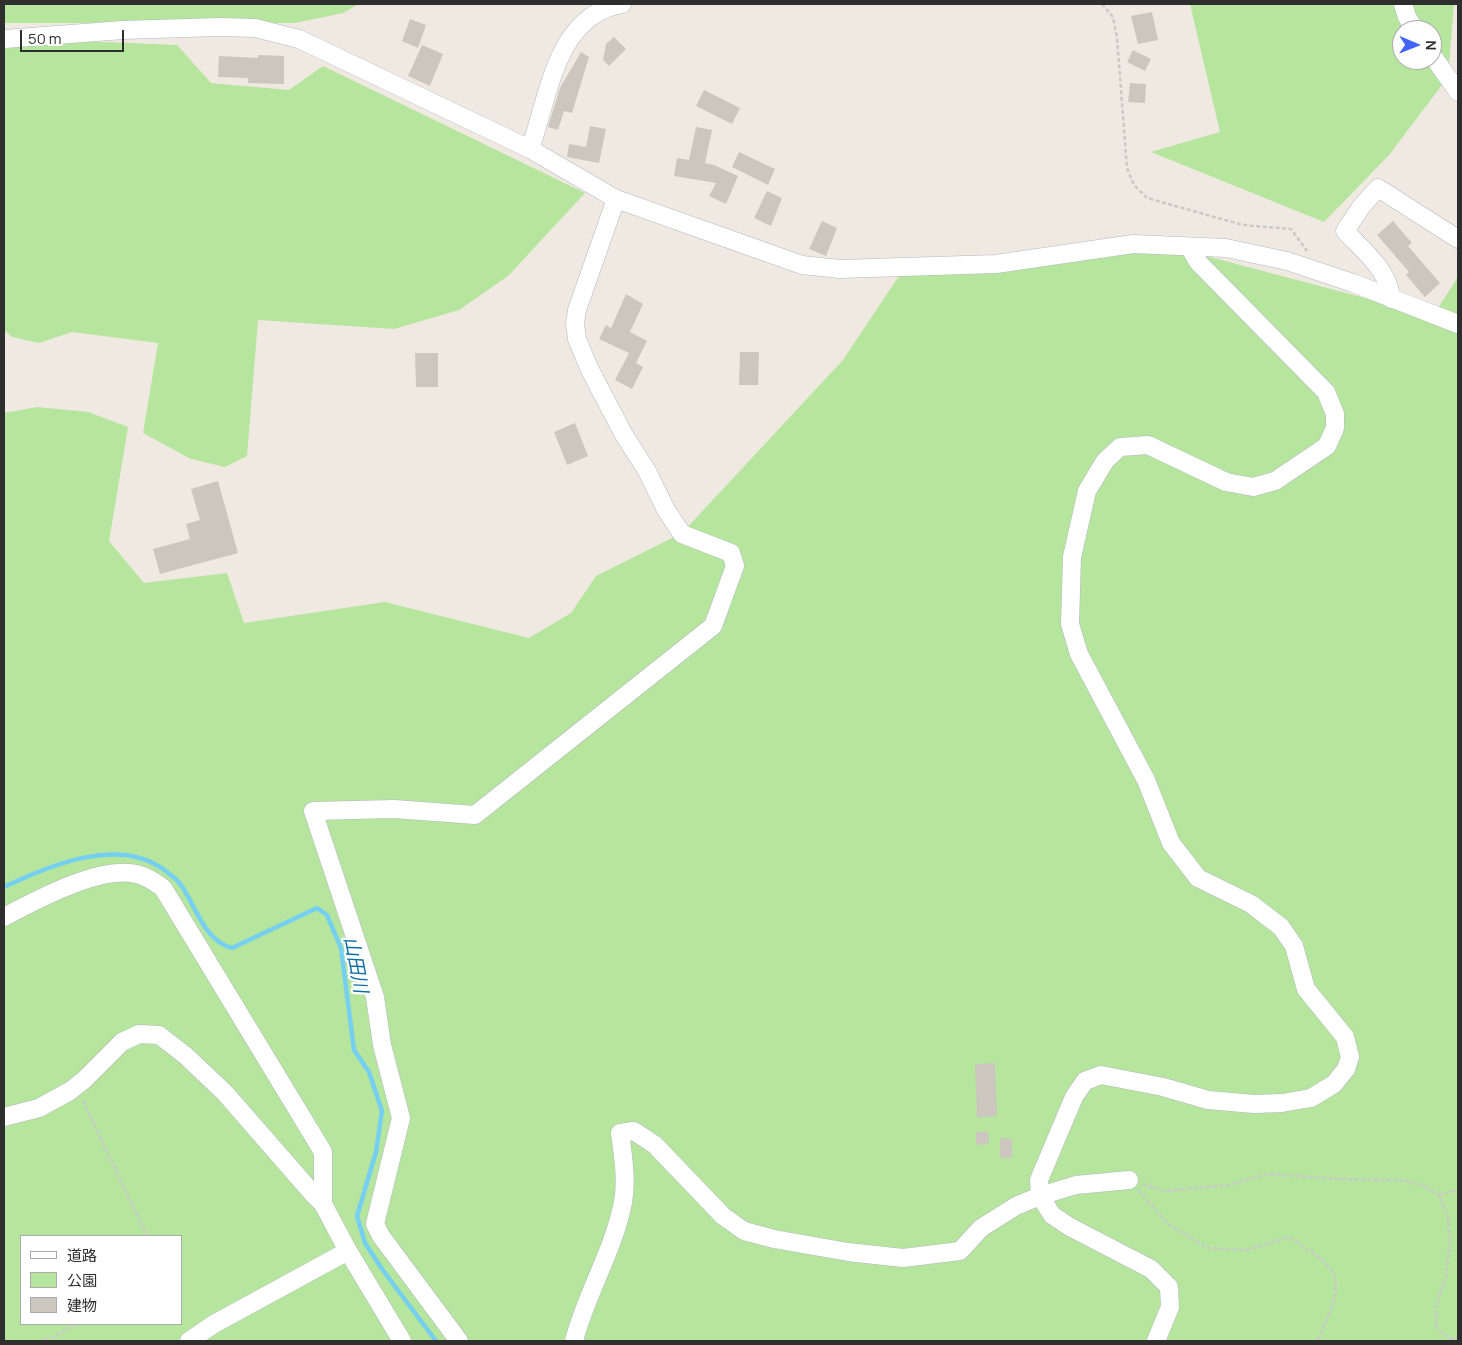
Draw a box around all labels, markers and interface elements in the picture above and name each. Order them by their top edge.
scale bar [22,20,126,52]
north arrow [1392,20,1442,70]
text: 50 m [28,28,62,49]
text: N [1422,40,1441,50]
water label: 山田川 [338,935,372,995]
legend [20,1235,182,1325]
text: 道路 [67,1245,97,1266]
text: 公園 [67,1270,97,1291]
text: 建物 [67,1295,97,1316]

